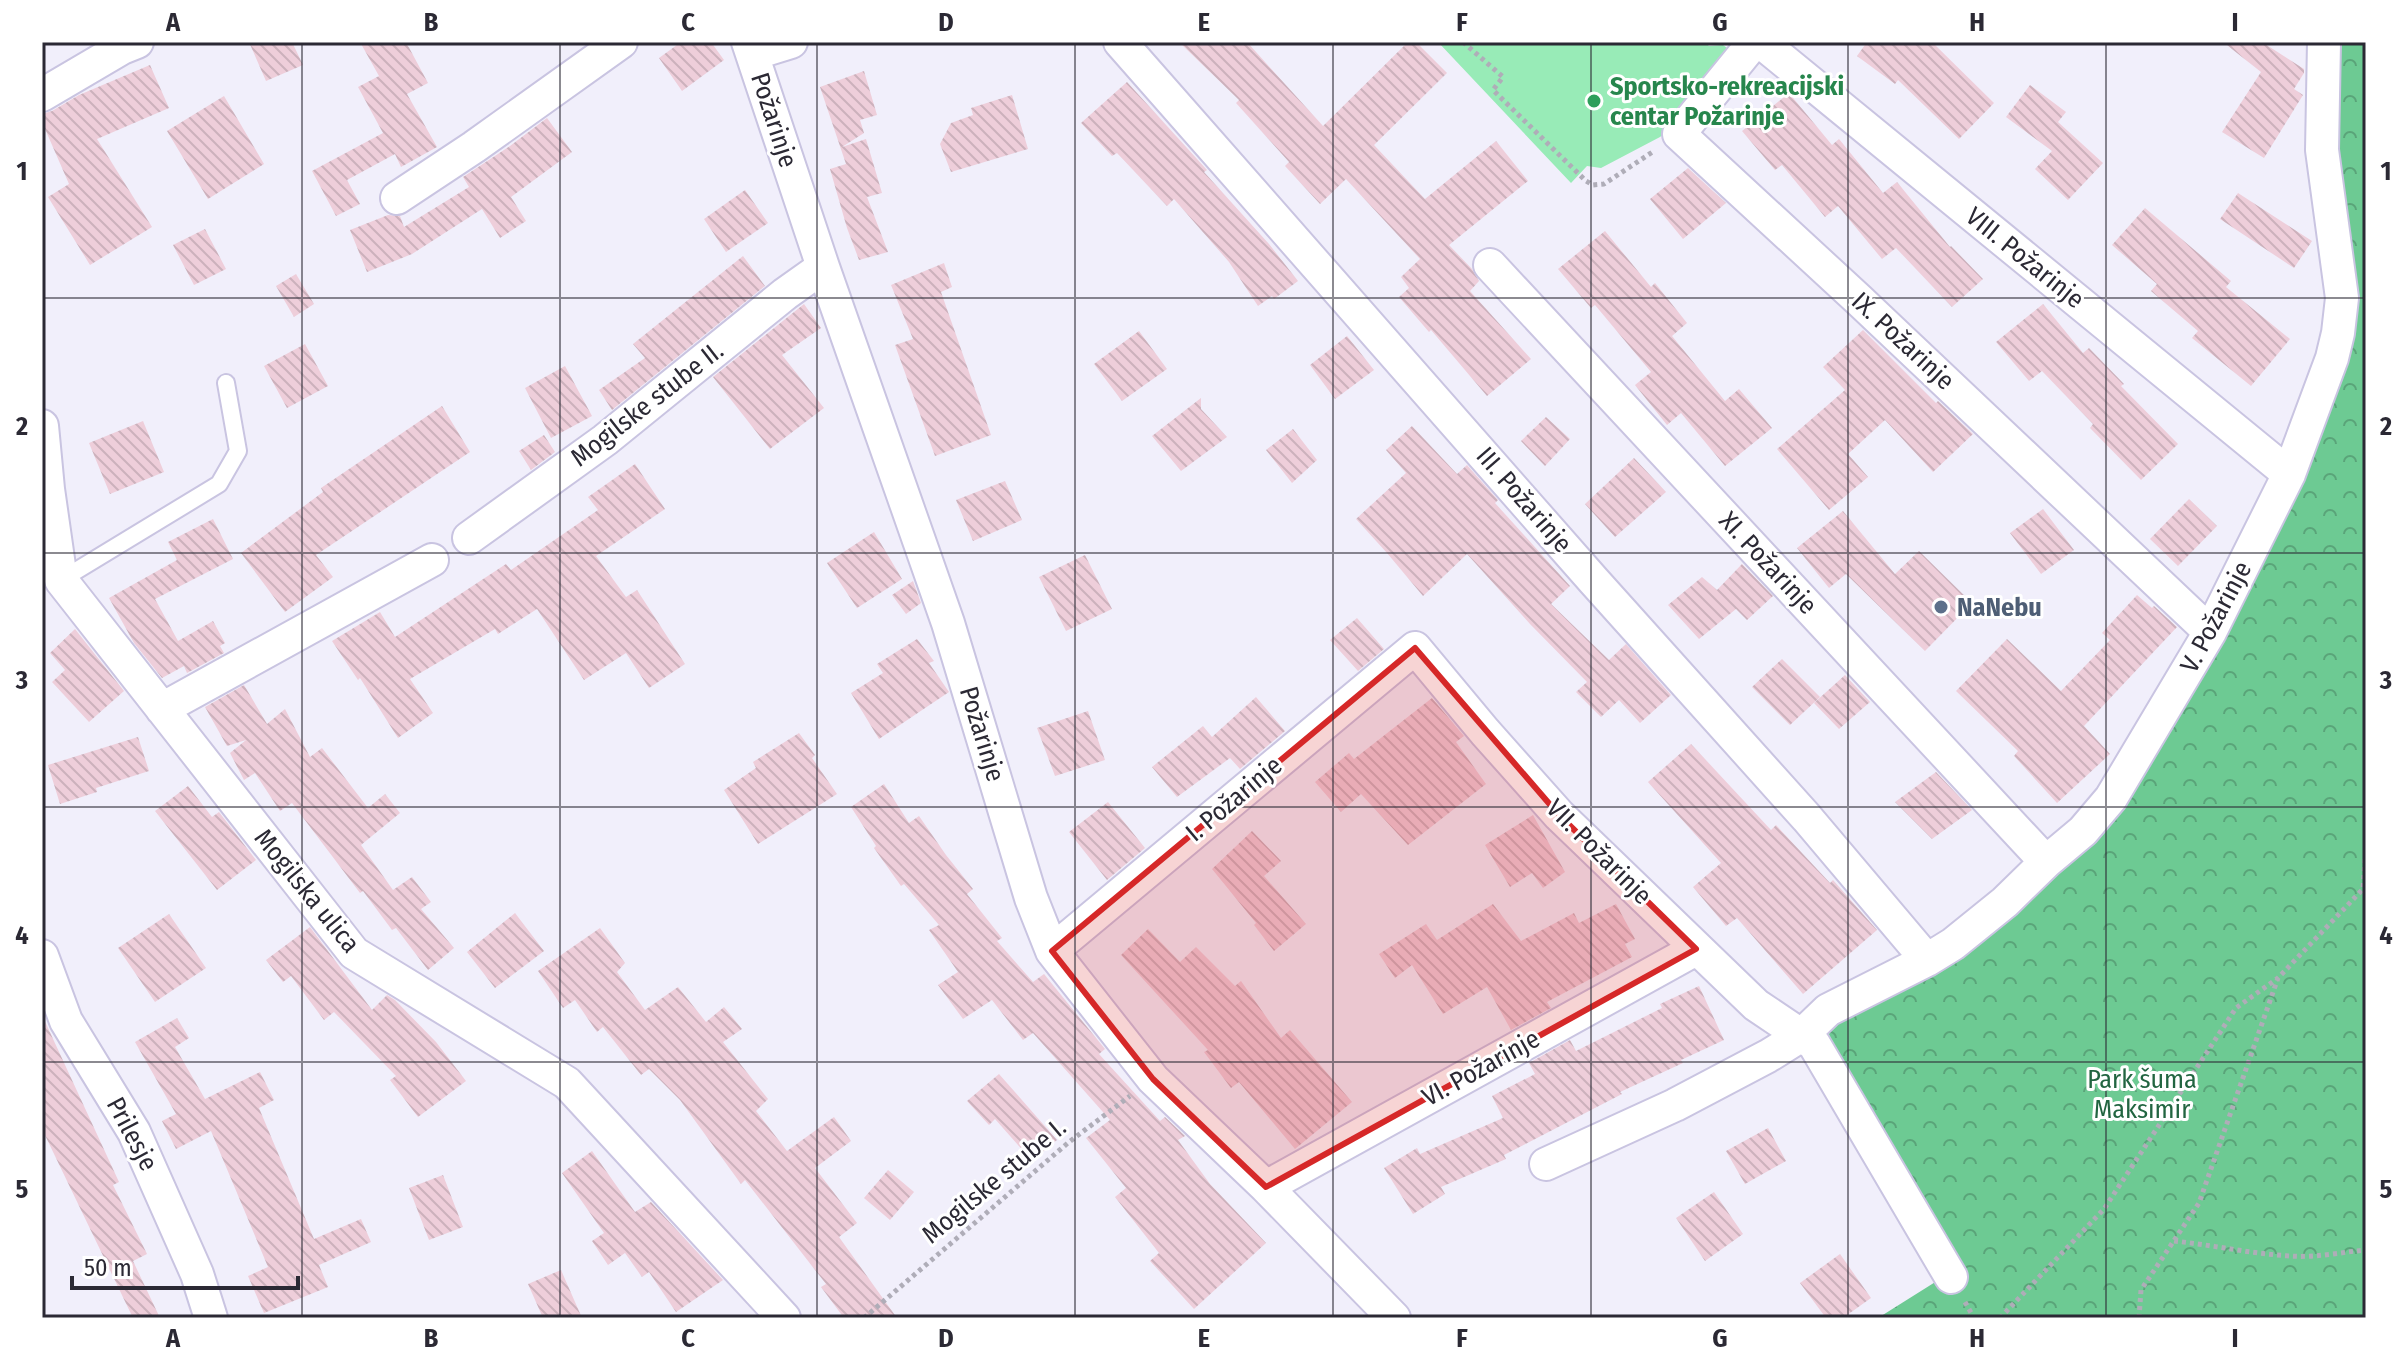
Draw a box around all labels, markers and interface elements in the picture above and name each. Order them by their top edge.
text: A [165,7,181,38]
text: B [424,7,439,38]
text: C [681,7,695,38]
text: D [938,7,954,38]
text: E [1198,7,1210,38]
text: F [1456,7,1468,38]
text: G [1712,7,1728,38]
text: H [1969,7,1985,38]
text: I [2232,7,2239,38]
street label: Požarinje [744,69,804,171]
place label: Sportsko-rekreacijski centar Požarinje [1610,71,1844,132]
marker: Sportsko-rekreacijski centar Požarinje [1585,92,1603,110]
text: 1 [17,156,28,187]
text: 1 [2381,156,2392,187]
street label: VIII. Požarinje [1960,201,2090,315]
street label: IX. Požarinje [1845,286,1961,396]
street label: Mogilske stube II. [565,335,729,473]
text: 2 [15,411,28,442]
text: 2 [2379,411,2392,442]
street label: III. Požarinje [1470,441,1578,559]
street label: XI. Požarinje [1713,505,1823,621]
street label: V. Požarinje [2174,556,2258,678]
place label: NaNebu [1957,592,2042,623]
marker: NaNebu [1932,598,1950,616]
text: 3 [15,665,28,696]
text: 3 [2379,665,2392,696]
street label: Požarinje [953,683,1011,785]
street label: I. Požarinje [1180,750,1288,848]
street label: VII. Požarinje [1540,793,1658,911]
street label: Mogilska ulica [248,823,366,959]
text: 4 [15,920,29,951]
text: 4 [2379,920,2393,951]
street label: VI. Požarinje [1417,1023,1545,1113]
park label: Park šuma Maksimir [2087,1064,2197,1125]
street label: Prilesje [100,1092,164,1176]
street label: Mogilske stube I. [916,1112,1072,1250]
text: 5 [16,1174,29,1205]
text: 5 [2380,1174,2393,1205]
scale bar [72,1240,298,1290]
text: 50 m [84,1254,132,1282]
text: A [165,1323,181,1354]
text: B [424,1323,439,1354]
text: C [681,1323,695,1354]
text: D [938,1323,954,1354]
text: E [1198,1323,1210,1354]
text: F [1456,1323,1468,1354]
text: G [1712,1323,1728,1354]
text: H [1969,1323,1985,1354]
text: I [2232,1323,2239,1354]

